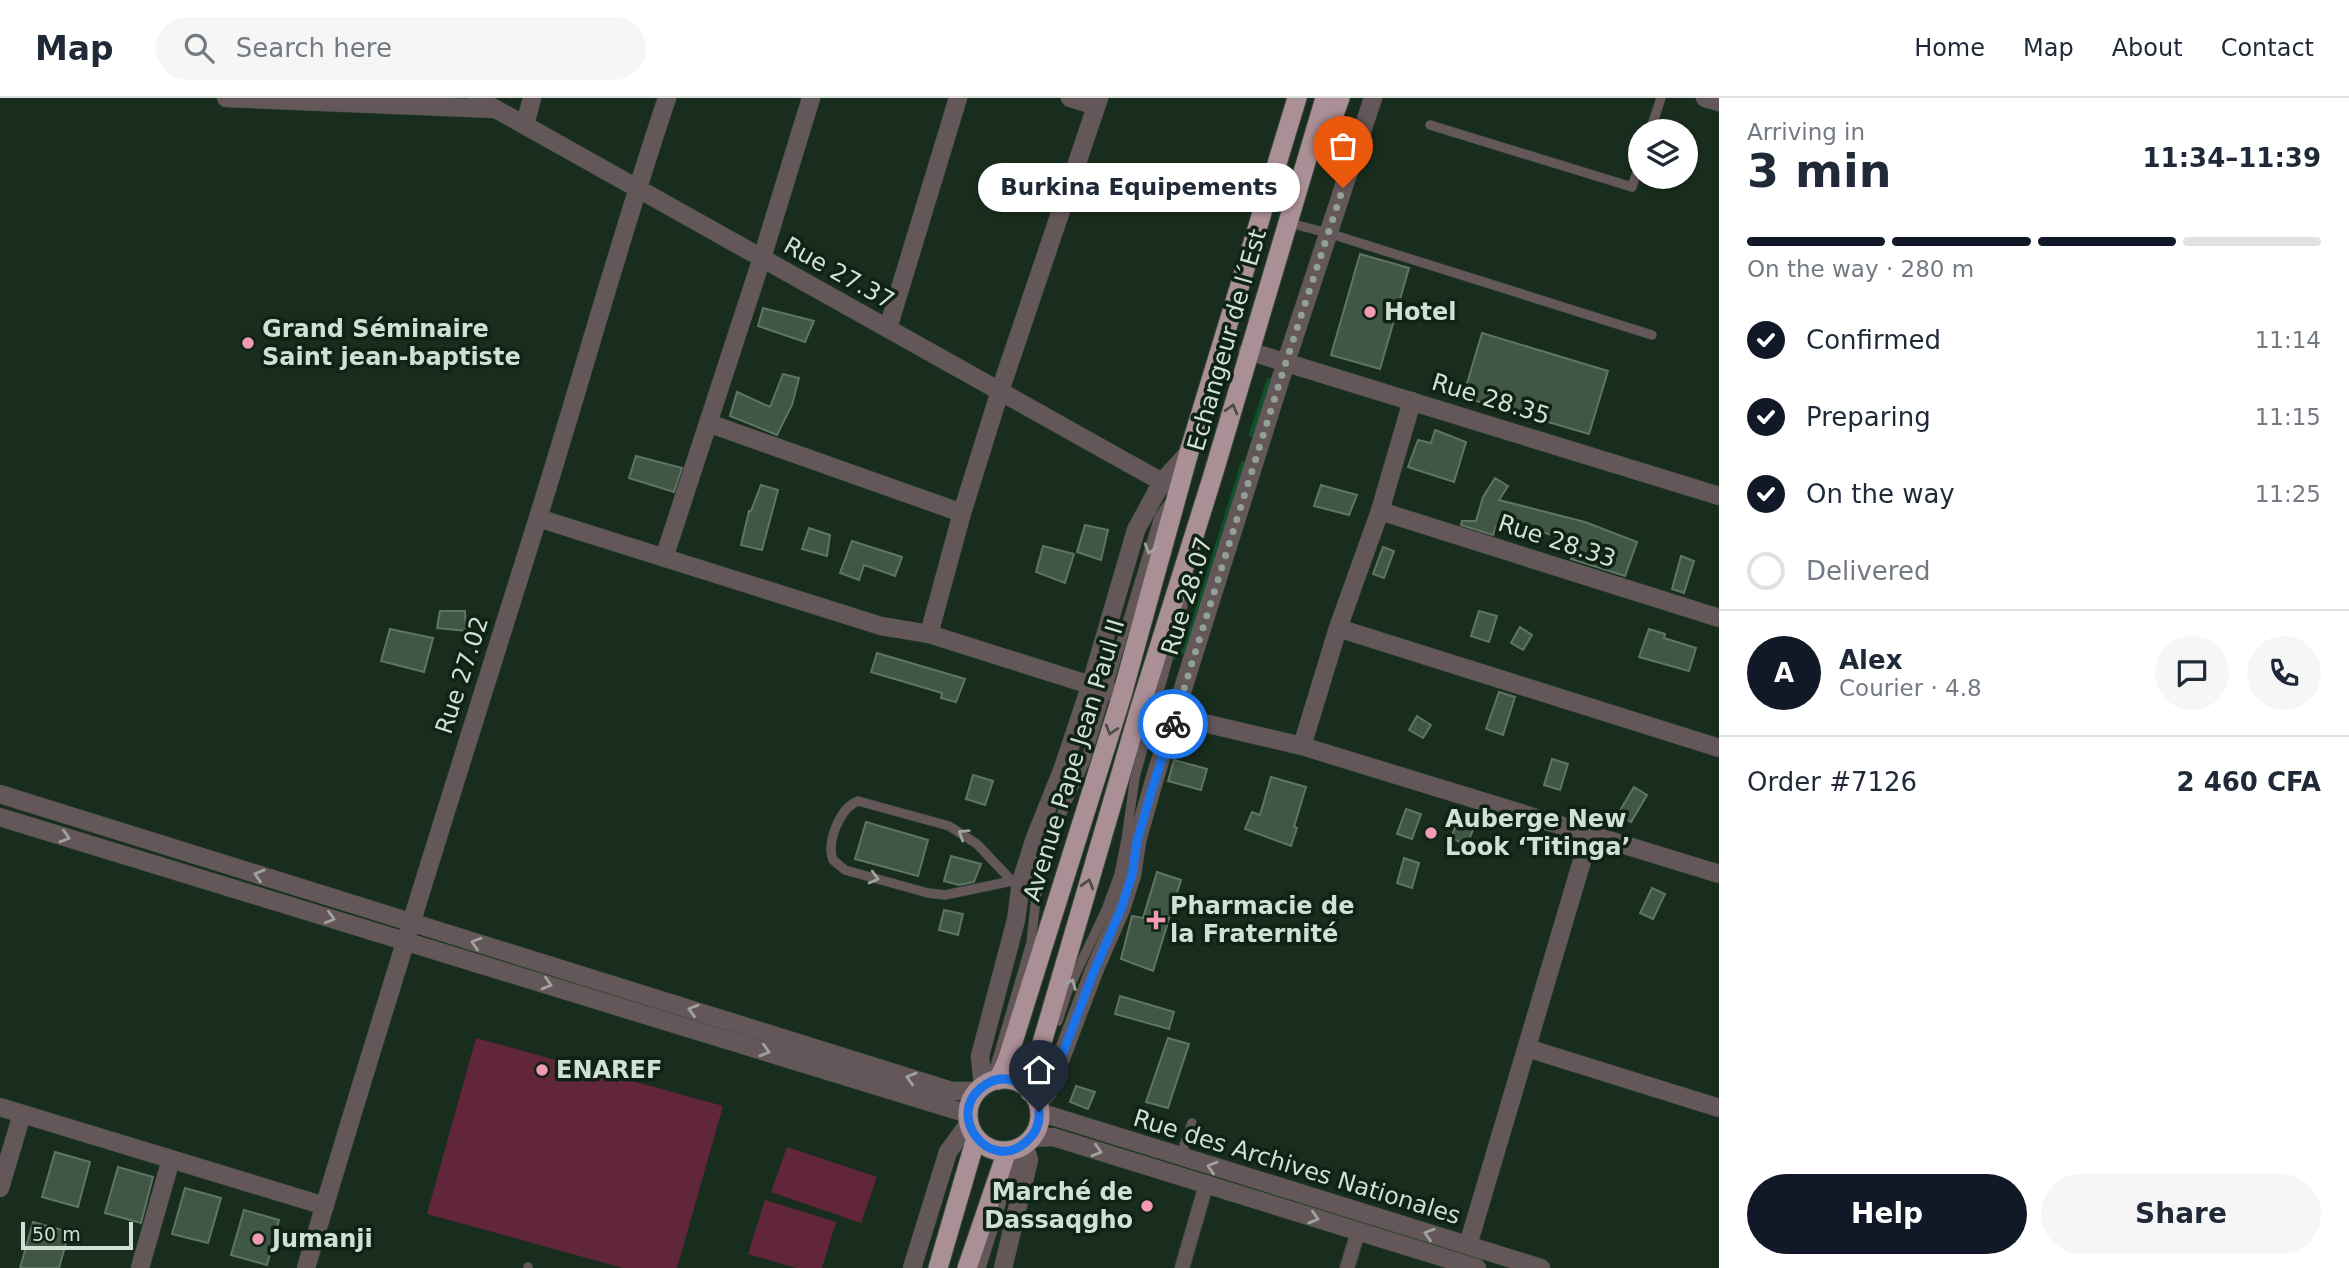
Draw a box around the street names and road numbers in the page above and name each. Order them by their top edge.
street label: Echangeur de l´Est [1182,226,1272,454]
street label: Rue 27.37 [779,231,899,315]
street label: Rue 28.35 [1429,368,1553,430]
street label: Rue 28.33 [1495,509,1619,573]
street label: Rue 28.07 [1156,534,1218,658]
street label: Rue 27.02 [430,613,494,737]
street label: Avenue Pape Jean Paul II [1018,615,1130,905]
street label: Rue des Archives Nationales [1130,1104,1464,1230]

